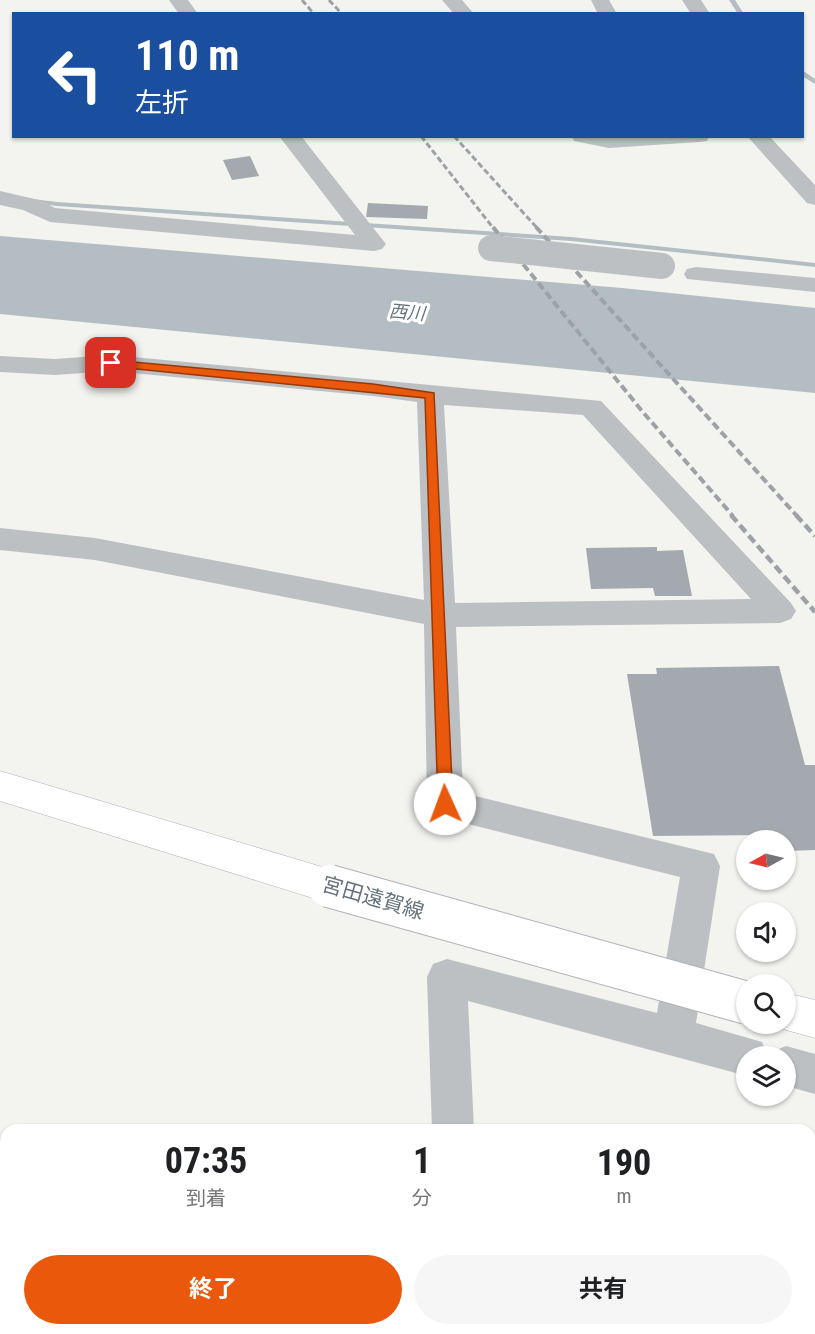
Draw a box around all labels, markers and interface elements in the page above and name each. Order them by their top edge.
text: 110 m [135,31,240,80]
icon: left [36,36,114,114]
text: 左折 [135,87,189,119]
water label: 西川 [388,300,428,324]
pin [85,337,136,388]
icon: arrive [94,346,127,379]
position arrow [413,772,477,836]
north arrow [736,830,796,890]
map controls [736,830,796,1106]
street label: 宮田遠賀線 [319,872,427,924]
button: sound [736,902,796,962]
button: search [736,974,796,1034]
button: layers [736,1046,796,1106]
text: 07:35 [165,1140,247,1182]
text: 1 [413,1140,431,1182]
text: 190 [597,1142,651,1184]
text: m [616,1184,632,1208]
text: 到着 [186,1186,226,1210]
text: 分 [412,1186,432,1210]
button: 終了 [24,1255,402,1324]
button: 共有 [414,1255,792,1324]

